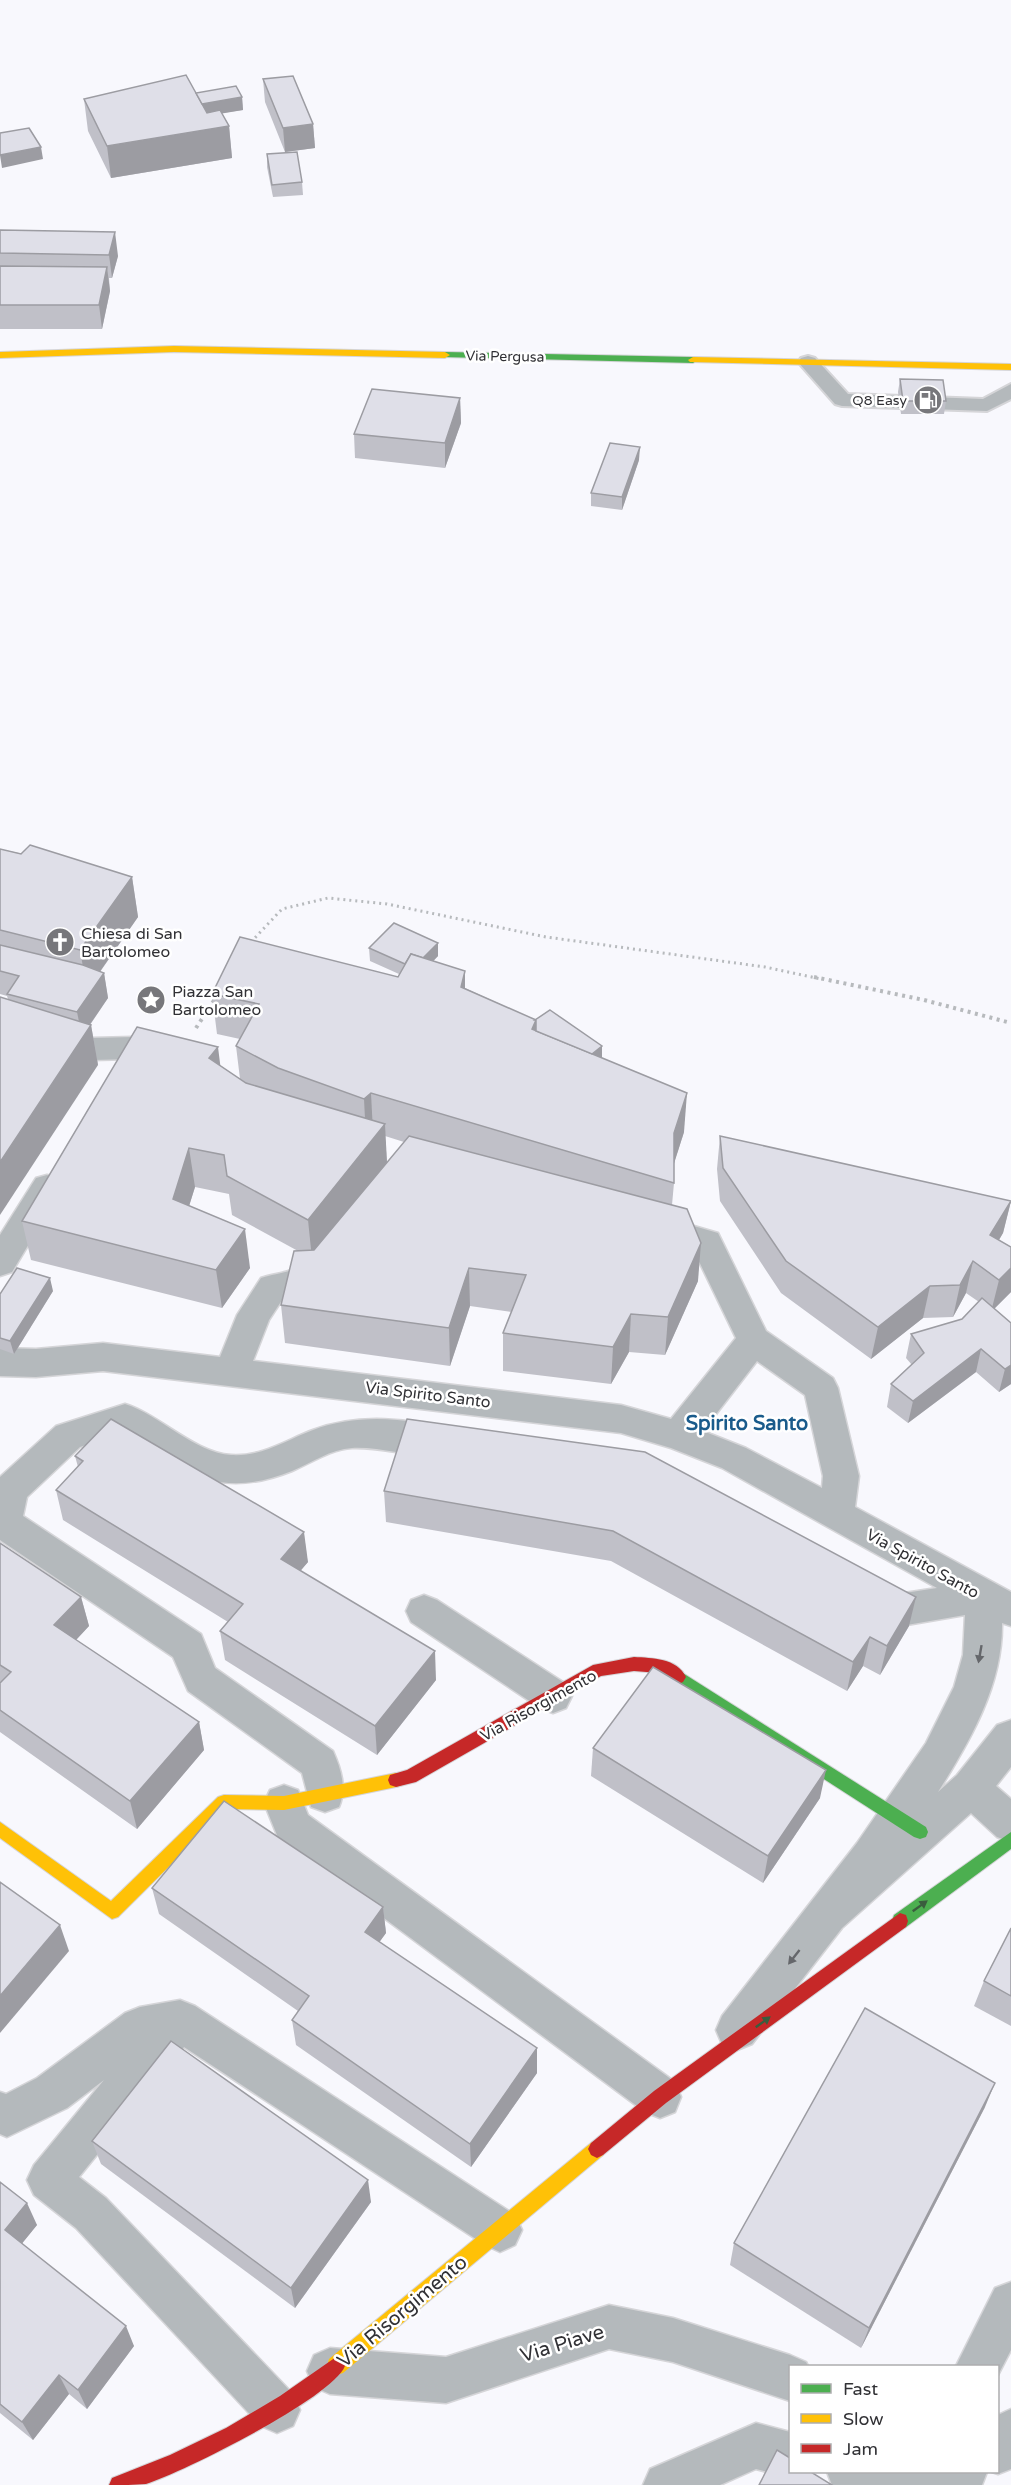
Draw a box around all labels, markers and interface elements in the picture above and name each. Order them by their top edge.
street label: Via Pergusa [465,347,545,366]
fuel station icon: Q8 Easy [912,384,944,416]
place label: Q8 Easy [852,392,907,409]
place label: Chiesa di San Bartolomeo [81,924,183,962]
church icon: Chiesa di San Bartolomeo [44,926,76,958]
place label: Piazza San Bartolomeo [172,982,261,1020]
place icon: Piazza San Bartolomeo [135,984,167,1016]
street label: Via Spirito Santo [364,1377,492,1413]
district label: Spirito Santo [686,1412,808,1436]
street label: Via Spirito Santo [863,1525,982,1603]
one-way arrow [976,1645,985,1664]
street label: Via Risorgimento [477,1666,600,1746]
one-way arrow [913,1901,928,1913]
one-way arrow [789,1950,801,1965]
one-way arrow [755,2016,771,2028]
street label: Via Risorgimento [333,2250,473,2373]
street label: Via Piave [518,2320,607,2368]
legend [789,2365,999,2473]
text: Fast [843,2378,878,2400]
text: Slow [843,2408,884,2430]
text: Jam [843,2438,878,2460]

